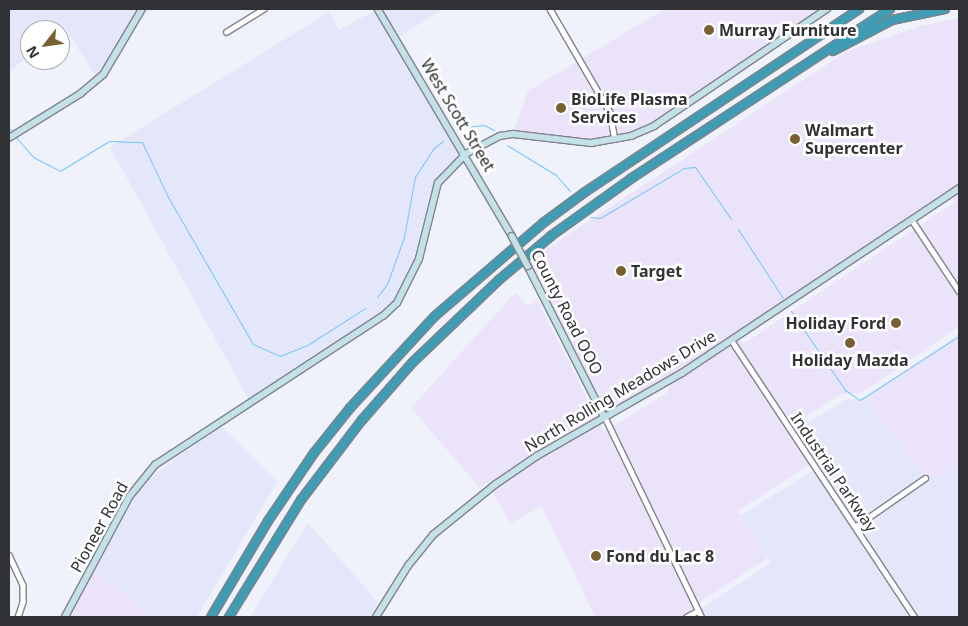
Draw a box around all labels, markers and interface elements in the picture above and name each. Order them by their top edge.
north arrow [20,20,70,70]
place label: Murray Furniture [719,20,857,40]
marker: Murray Furniture [703,24,715,36]
text: N [21,43,44,62]
street label: West Scott Street [417,55,499,175]
place label: BioLife Plasma Services [571,89,688,127]
marker: BioLife Plasma Services [555,102,567,114]
place label: Walmart Supercenter [805,120,903,158]
marker: Walmart Supercenter [789,133,801,145]
street label: County Road OOO [527,246,607,378]
place label: Target [631,261,682,281]
marker: Target [615,265,627,277]
place label: Holiday Ford [785,313,886,333]
marker: Holiday Ford [890,317,902,329]
street label: North Rolling Meadows Drive [521,326,719,456]
marker: Holiday Mazda [844,337,856,349]
place label: Holiday Mazda [791,350,909,370]
street label: Industrial Parkway [787,409,881,535]
street label: Pioneer Road [66,478,132,576]
place label: Fond du Lac 8 [606,546,714,566]
marker: Fond du Lac 8 [590,550,602,562]

